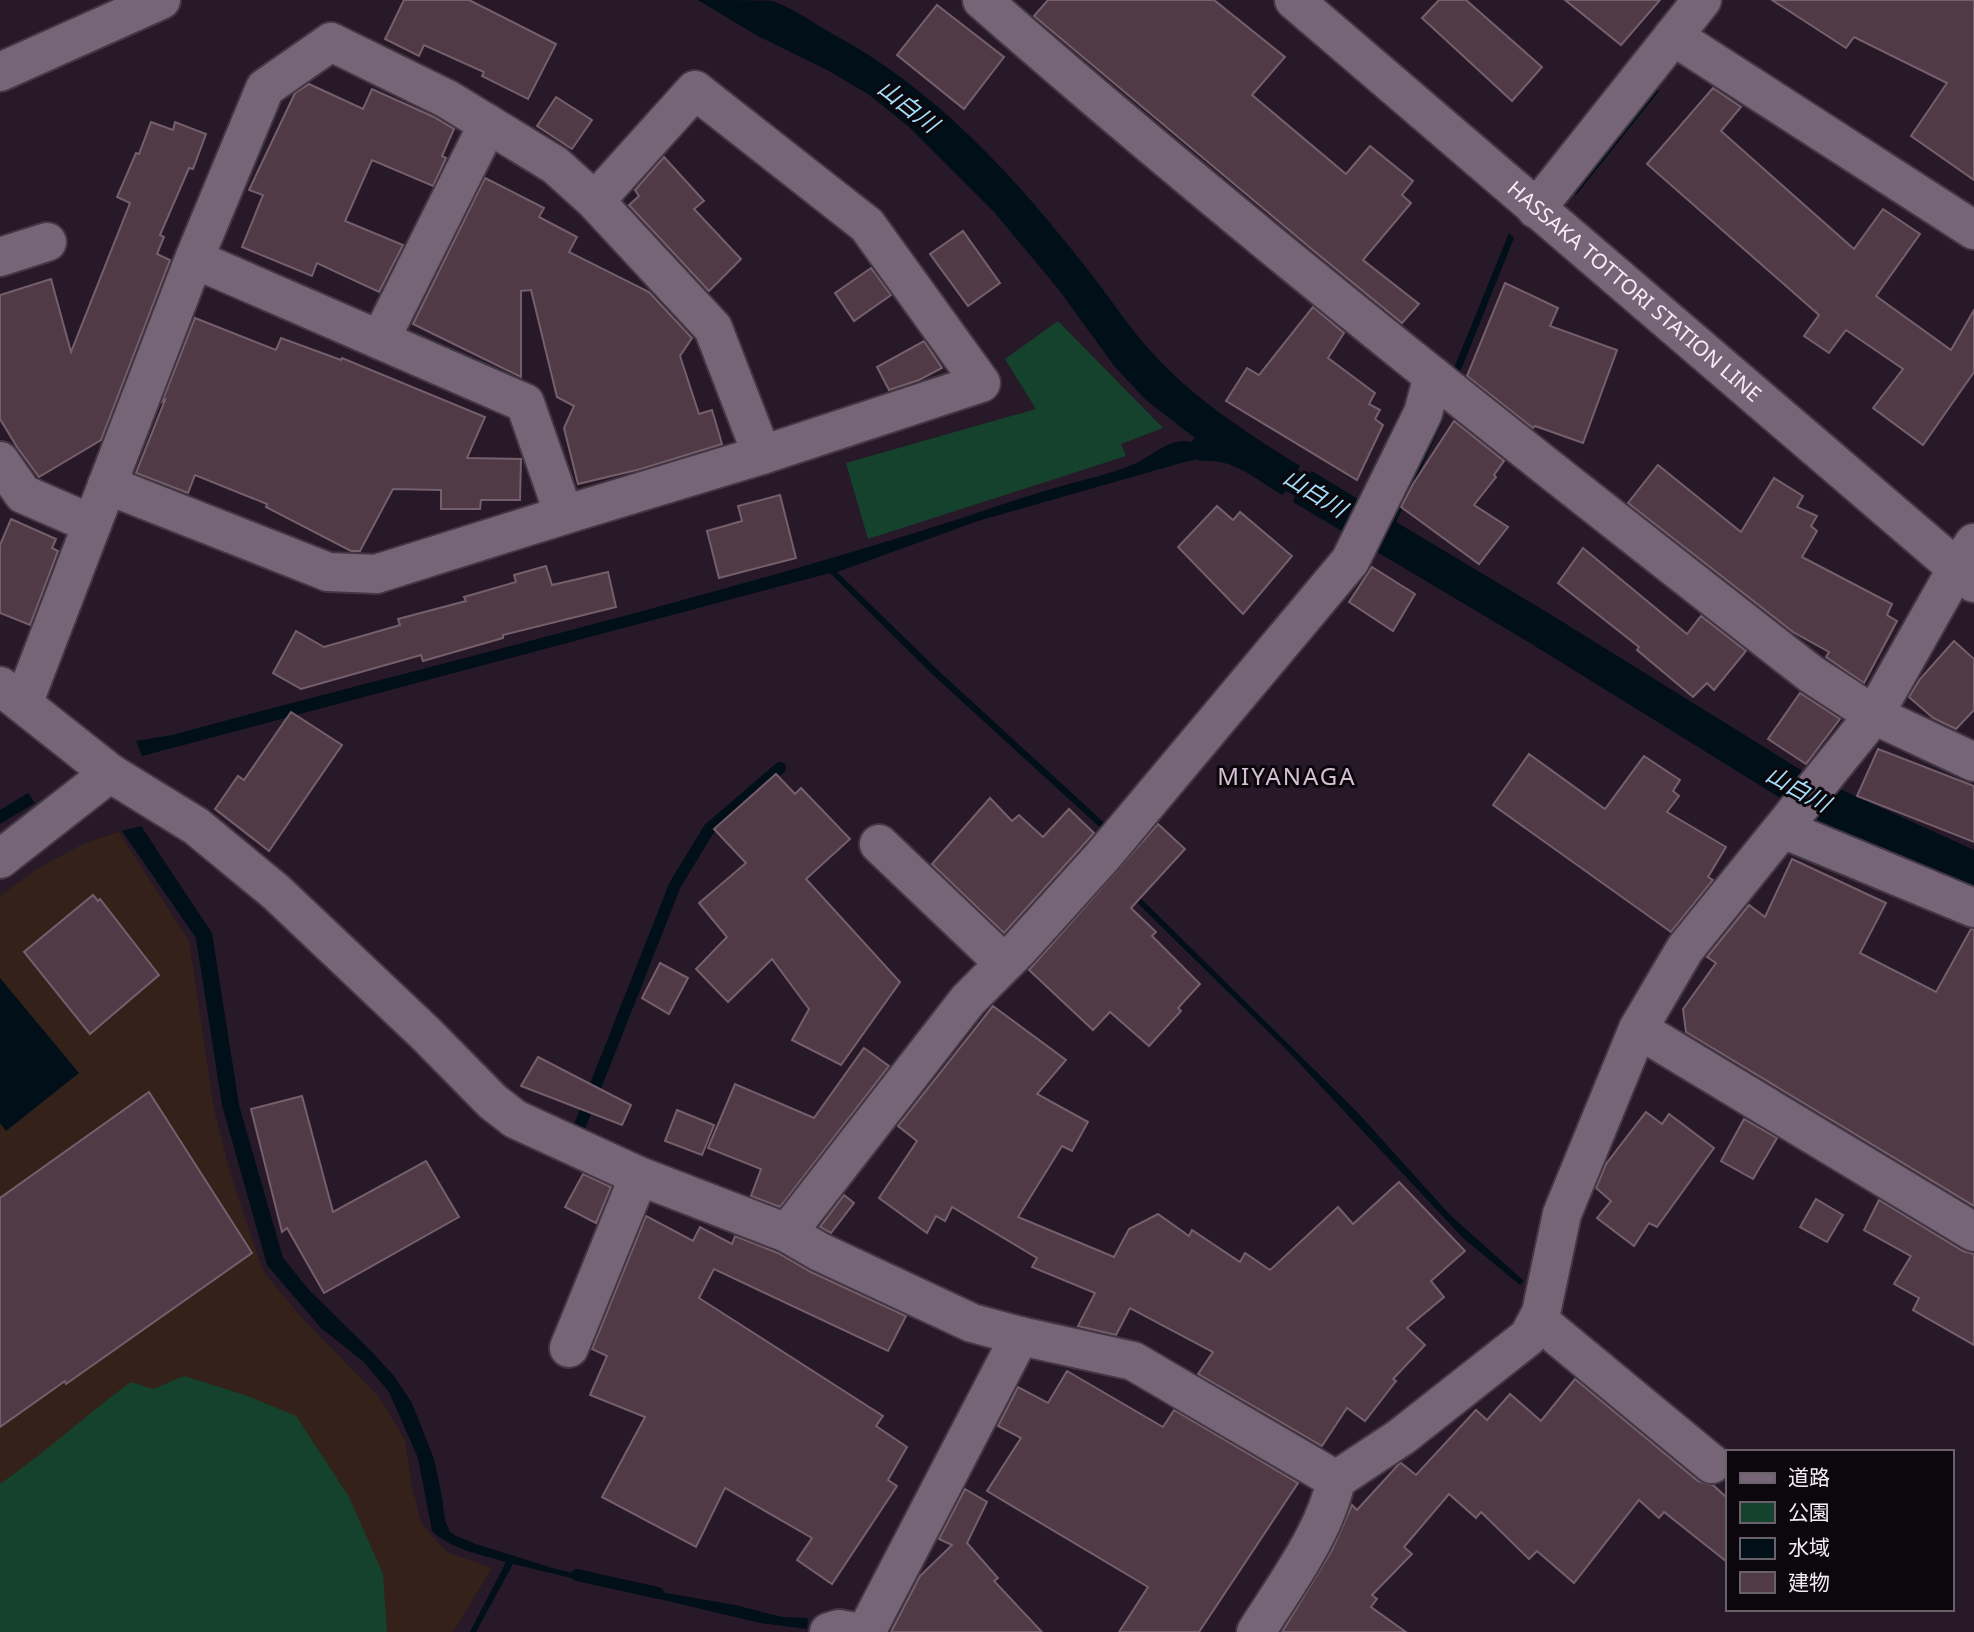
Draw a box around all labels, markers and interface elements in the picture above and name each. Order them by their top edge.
water label: 山白川 [872,71,948,141]
street label: HASSAKA TOTTORI STATION LINE [1502,174,1768,408]
water label: 山白川 [1278,460,1356,526]
water label: 山白川 [1761,757,1839,820]
district label: MIYANAGA [1217,759,1357,792]
legend [1726,1450,1953,1611]
text: 道路 [1788,1463,1830,1491]
text: 公園 [1788,1498,1830,1526]
text: 水域 [1788,1533,1830,1561]
text: 建物 [1788,1568,1830,1596]

